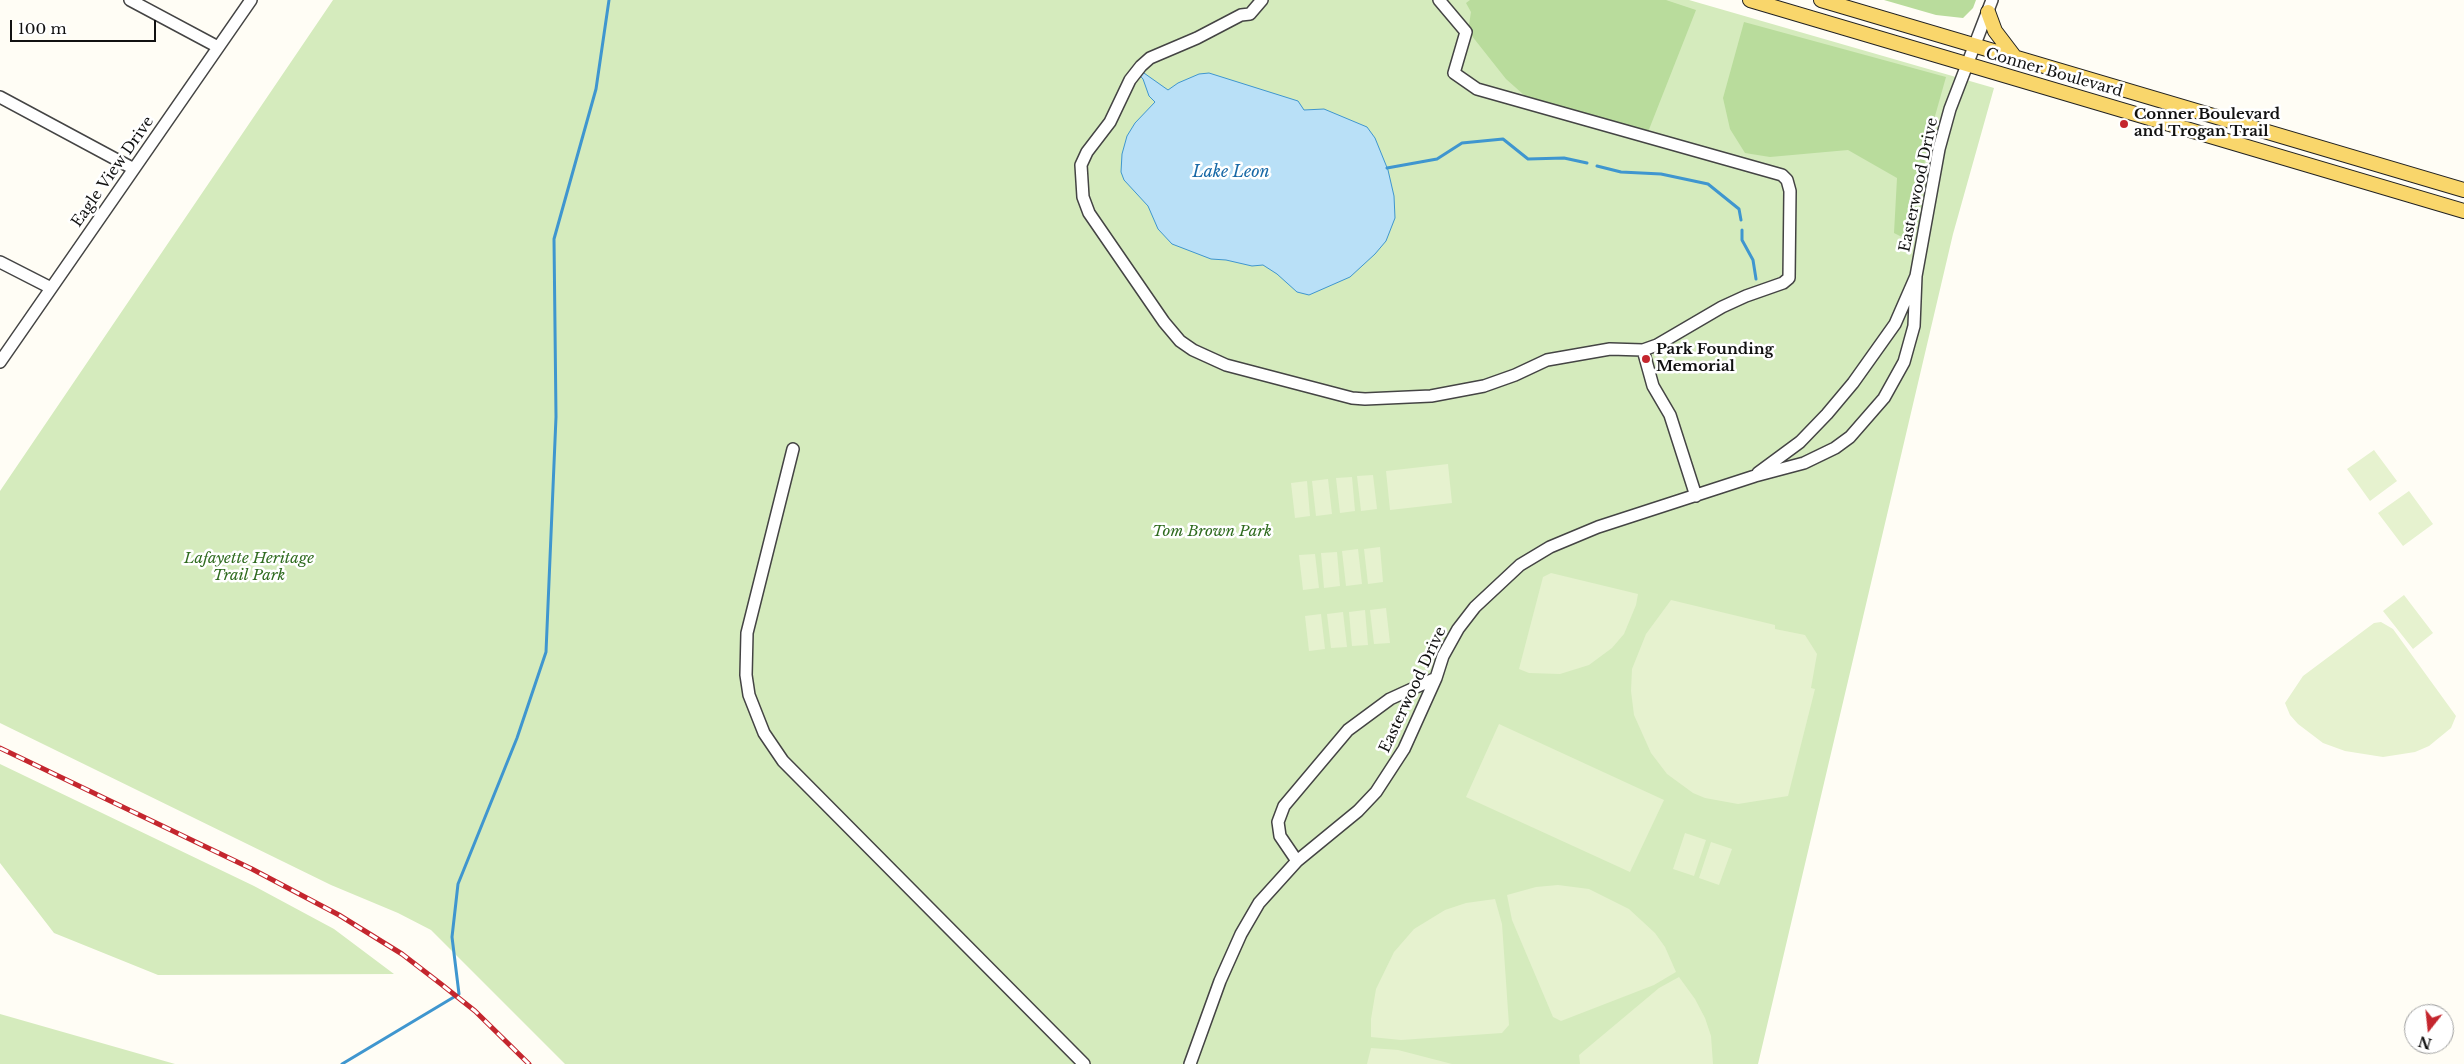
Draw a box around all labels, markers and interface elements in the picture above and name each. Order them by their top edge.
scale bar [12,10,159,42]
text: 100 m [18,19,67,38]
street label: Conner Boulevard [1983,45,2125,101]
place label: Conner Boulevard and Trogan Trail [2134,106,2280,141]
street label: Eagle View Drive [68,113,158,231]
street label: Easterwood Drive [1896,116,1942,254]
marker: Conner Boulevard and Trogan Trail [2118,118,2130,130]
water label: Lake Leon [1192,162,1270,182]
place label: Park Founding Memorial [1656,341,1774,376]
marker: Park Founding Memorial [1640,353,1652,365]
park label: Tom Brown Park [1152,523,1272,541]
park label: Lafayette Heritage Trail Park [184,550,314,585]
street label: Easterwood Drive [1376,624,1450,756]
north arrow [2404,1004,2454,1054]
text: N [2416,1032,2434,1053]

